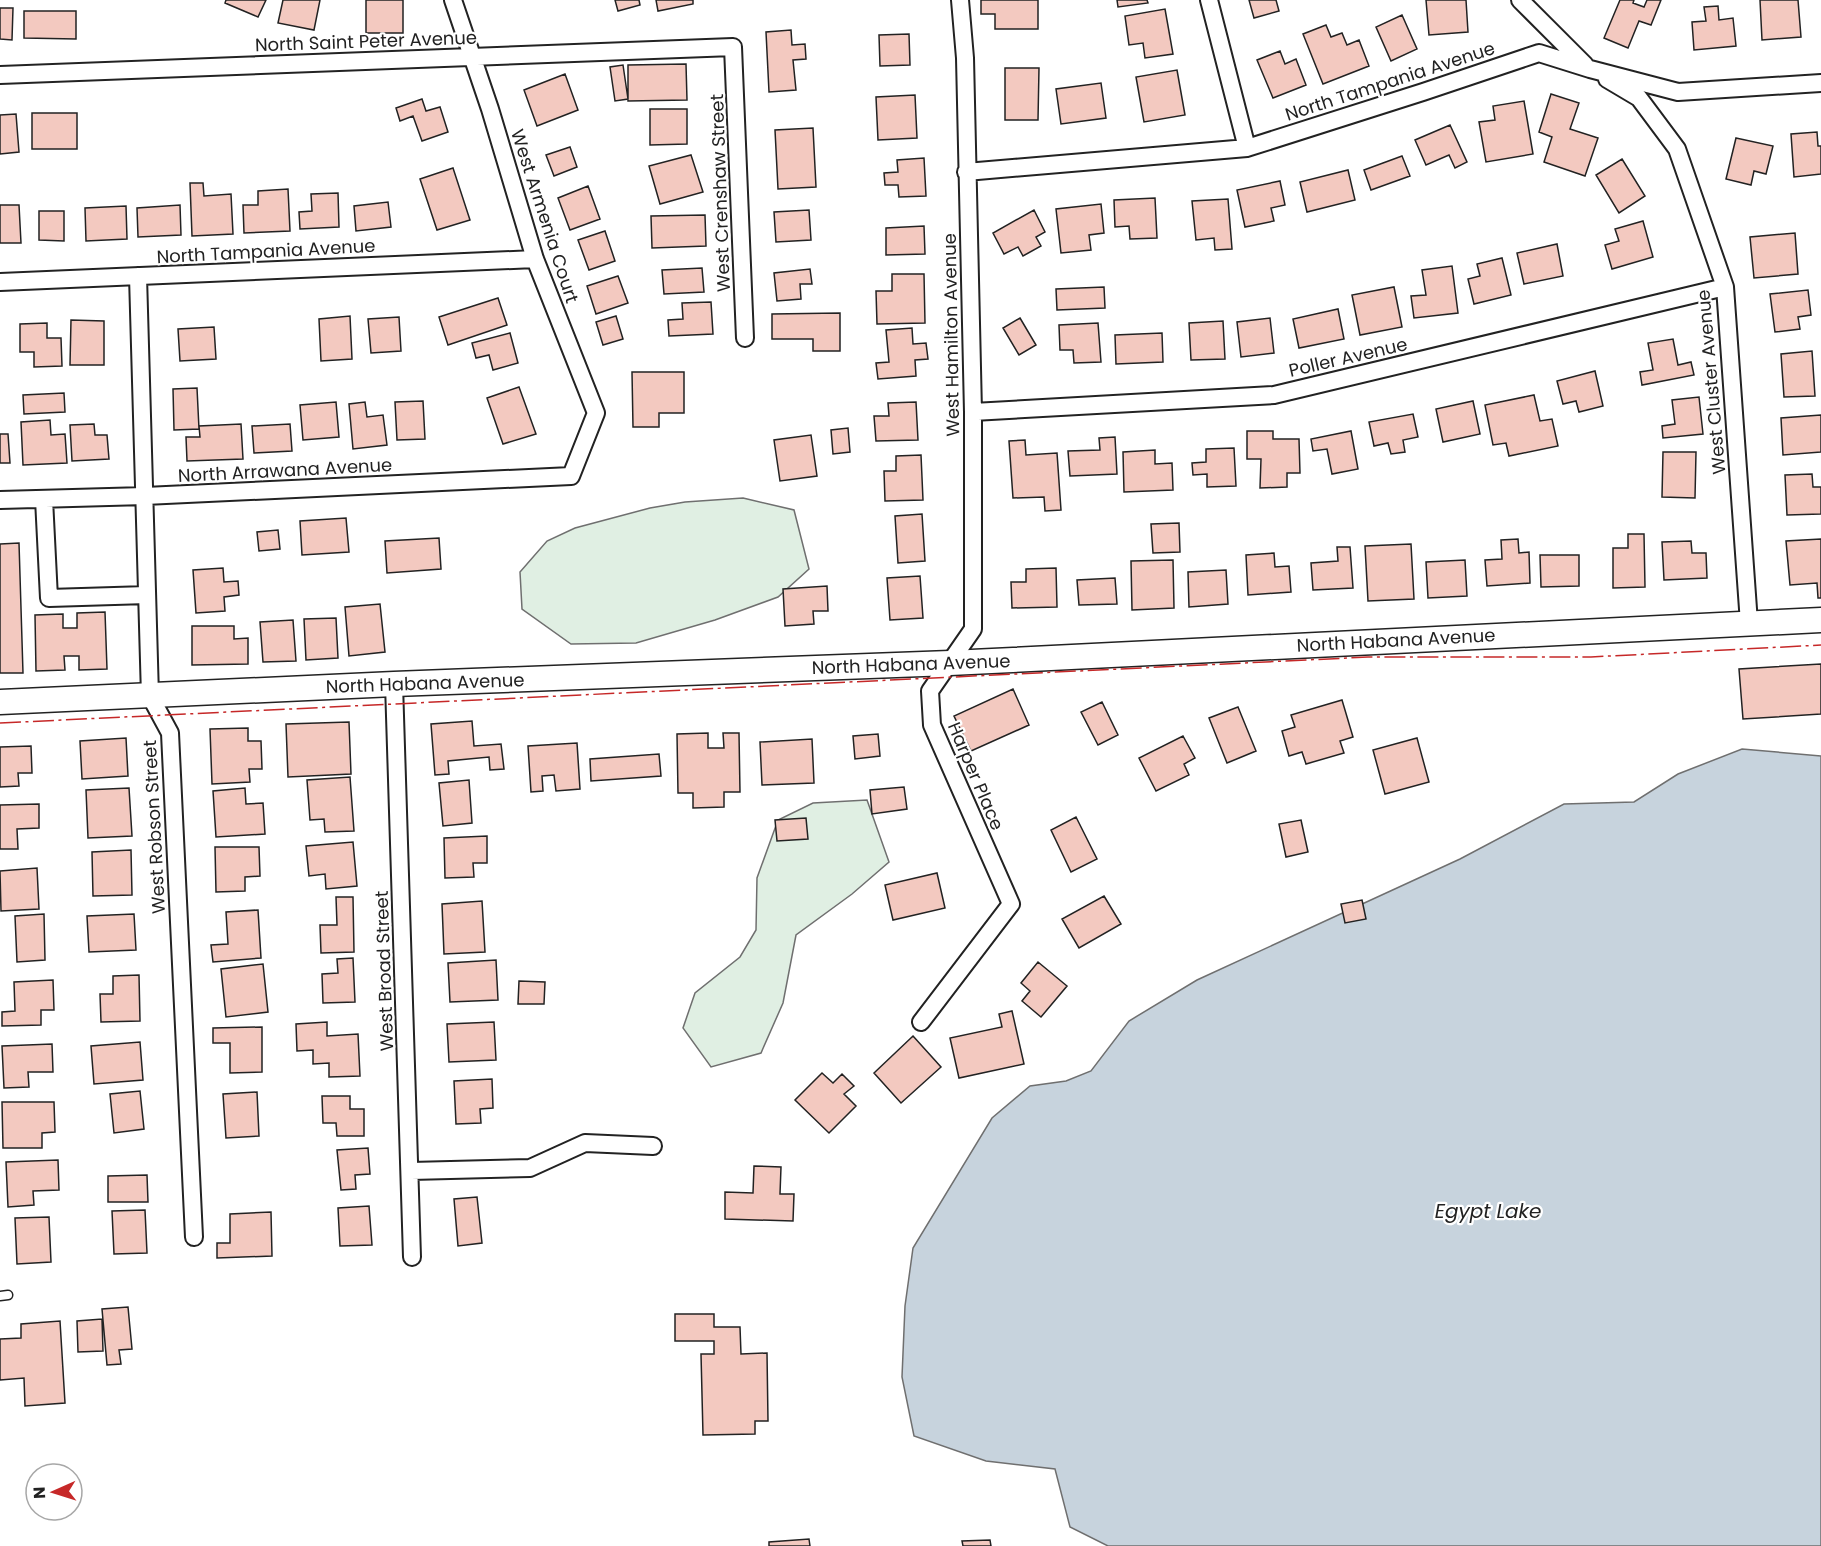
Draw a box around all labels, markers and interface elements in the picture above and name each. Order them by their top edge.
street label: North Saint Peter Avenue [255,25,477,57]
street label: North Tampania Avenue [1282,35,1498,127]
street label: West Crenshaw Street [704,94,736,292]
street label: West Armenia Court [505,126,585,306]
street label: North Tampania Avenue [156,233,376,269]
street label: West Hamilton Avenue [937,233,965,437]
street label: West Cluster Avenue [1690,288,1732,476]
street label: Poller Avenue [1286,331,1410,383]
street label: North Arrawana Avenue [177,452,393,488]
street label: North Habana Avenue [1296,622,1496,658]
street label: North Habana Avenue [811,648,1011,680]
street label: North Habana Avenue [325,667,525,699]
street label: Harper Place [942,718,1010,834]
street label: West Robson Street [137,739,171,915]
street label: West Broad Street [369,890,399,1052]
water label: Egypt Lake [1435,1197,1541,1225]
north arrow [24,1462,84,1522]
text: N [28,1486,51,1499]

